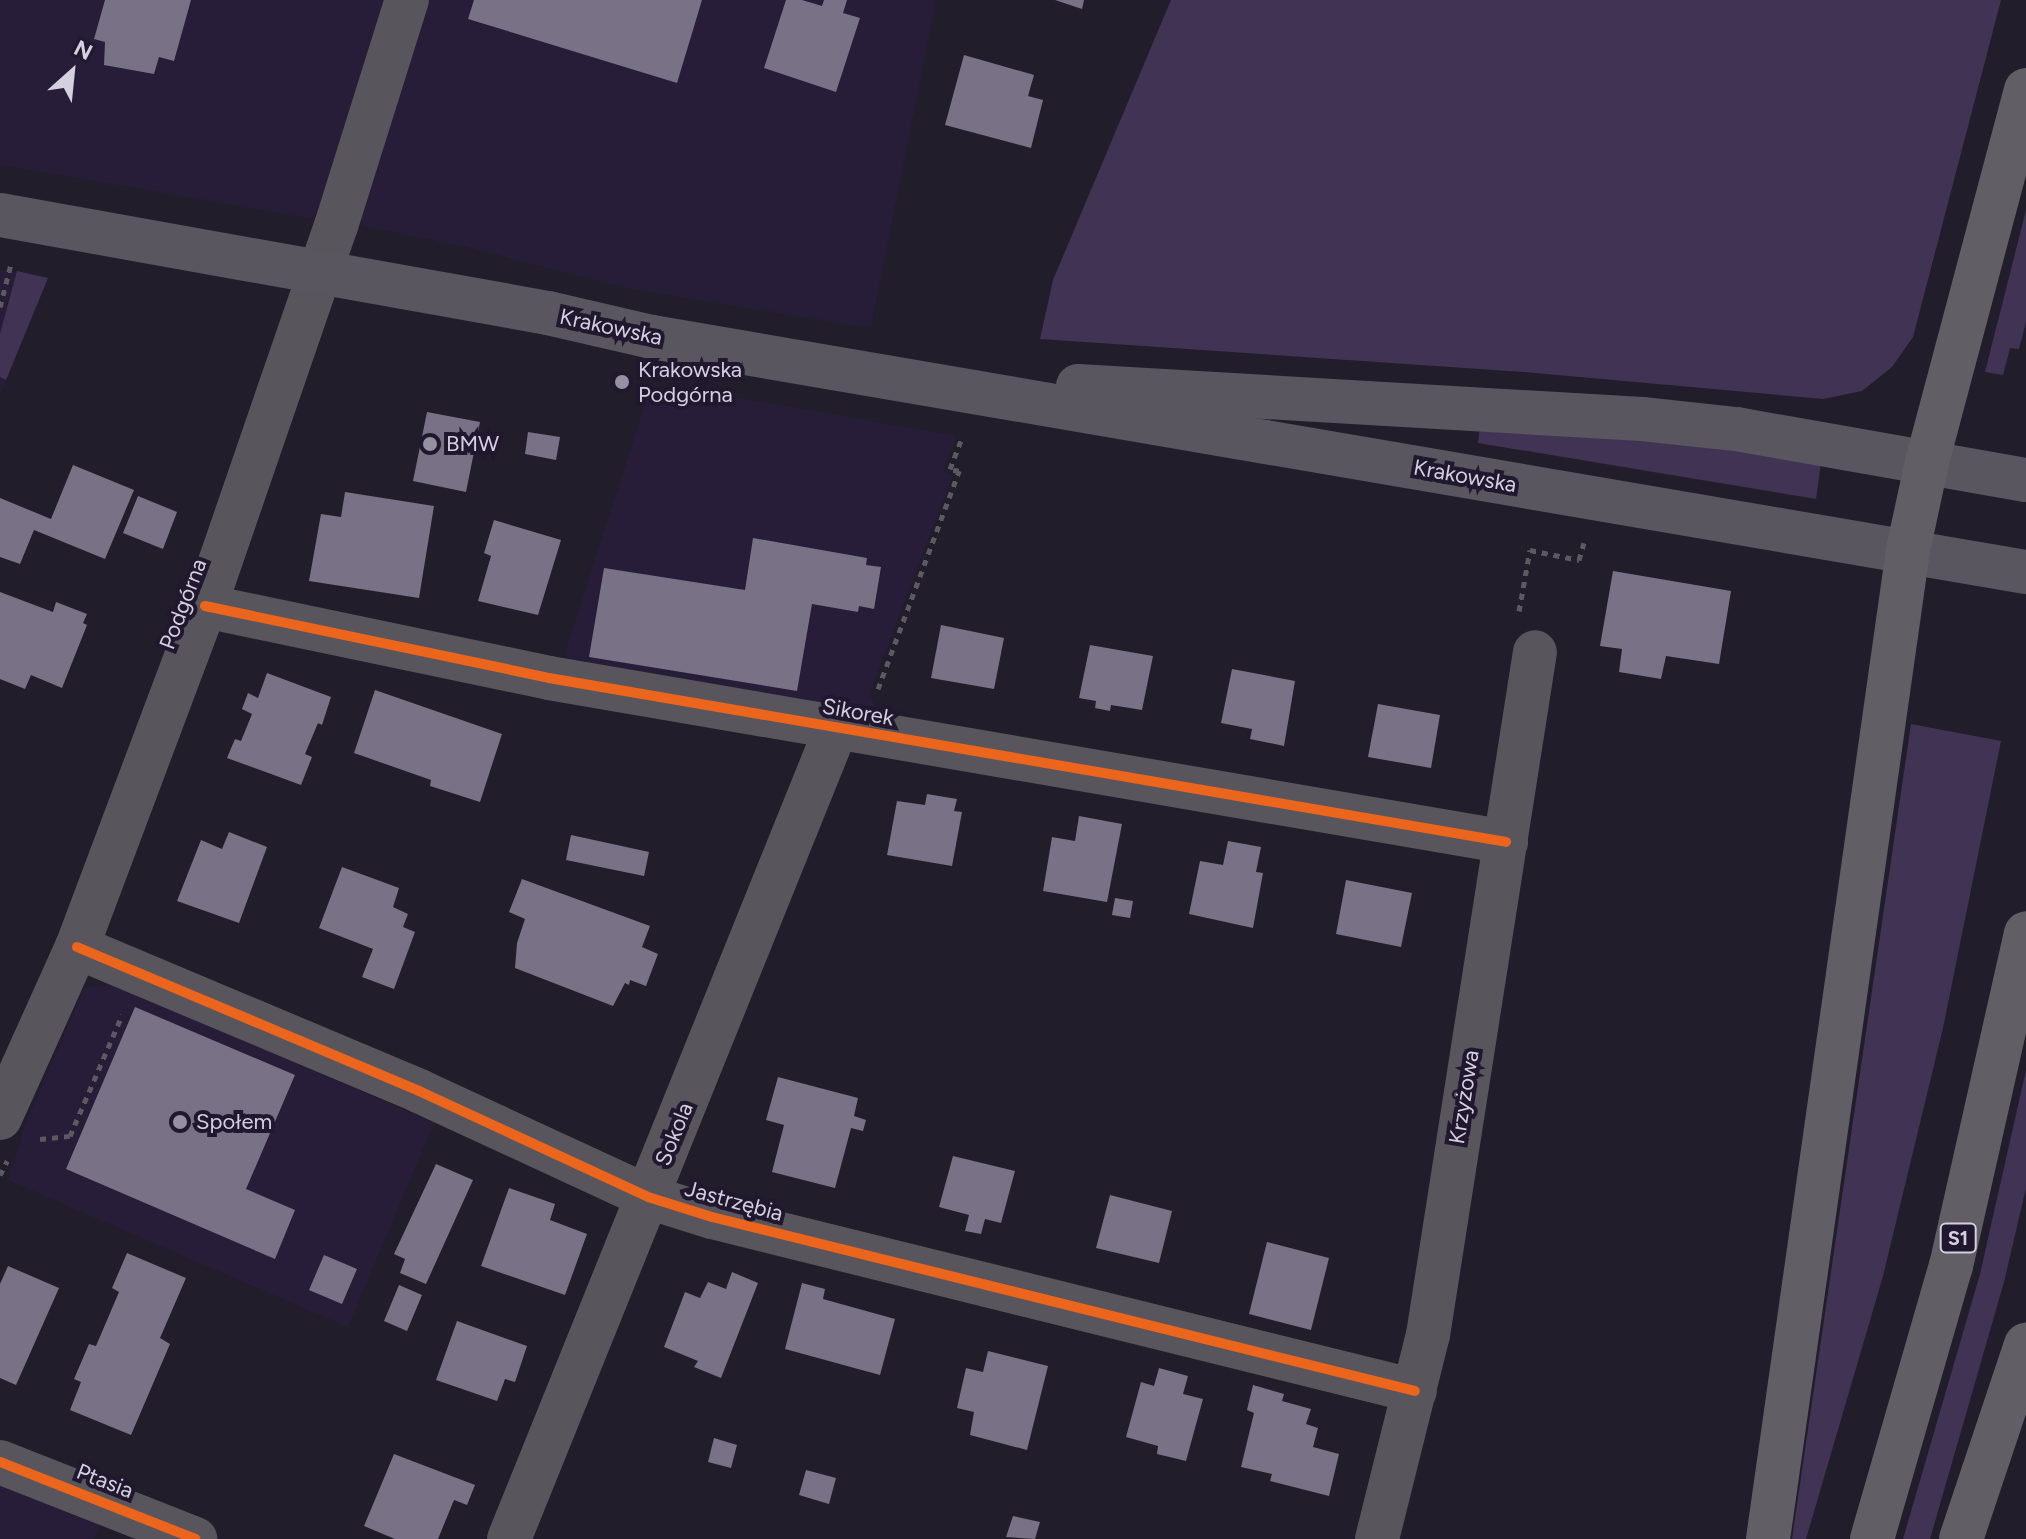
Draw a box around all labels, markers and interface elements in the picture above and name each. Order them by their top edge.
north arrow [32,32,112,112]
text: N [69,34,97,66]
street label: Krakowska [557,303,665,351]
place label: Krakowska Podgórna [638,356,742,408]
marker: Krakowska Podgórna [613,373,631,391]
place label: BMW [446,431,499,457]
marker: BMW [421,435,439,453]
street label: Krakowska [1411,454,1519,498]
street label: Podgórna [154,555,212,653]
street label: Sikorek [820,693,896,731]
street label: Krzyżowa [1444,1048,1484,1146]
street label: Sokola [649,1099,699,1169]
place label: Społem [196,1109,272,1135]
marker: Społem [171,1113,189,1131]
street label: Jastrzębia [682,1175,786,1227]
road number: S1 [1938,1222,1978,1254]
street label: Ptasia [73,1458,137,1504]

